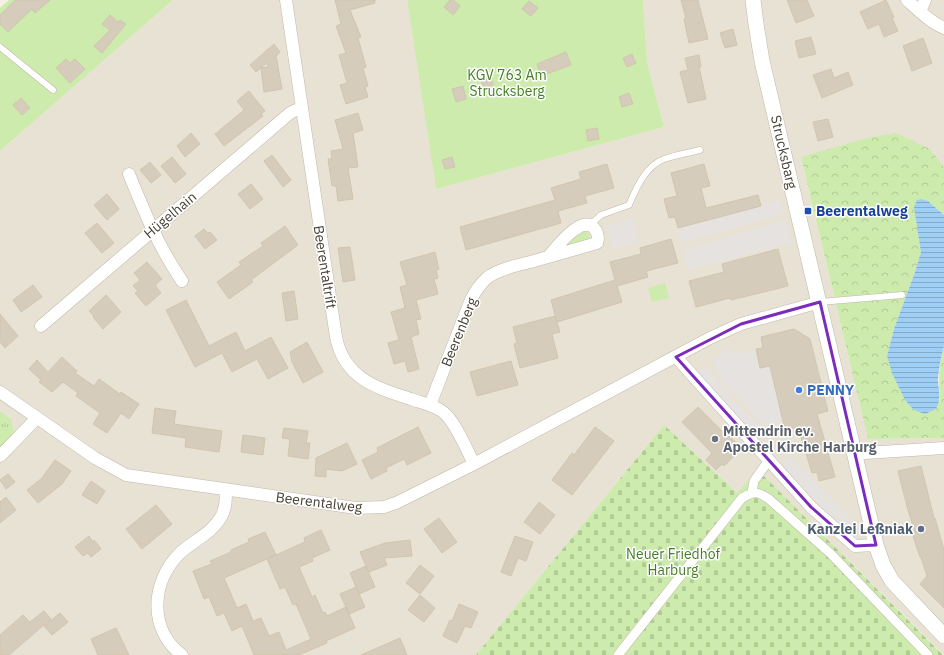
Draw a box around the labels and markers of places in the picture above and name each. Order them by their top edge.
place label: Beerentalweg [816,202,908,220]
marker: Beerentalweg [803,206,813,216]
place label: PENNY [807,381,854,399]
marker: PENNY [794,385,804,395]
place label: Mittendrin ev. Apostel Kirche Harburg [723,422,877,456]
marker: Mittendrin ev. Apostel Kirche Harburg [710,434,720,444]
place label: Kanzlei Leßniak [807,520,914,538]
marker: Kanzlei Leßniak [916,524,926,534]

